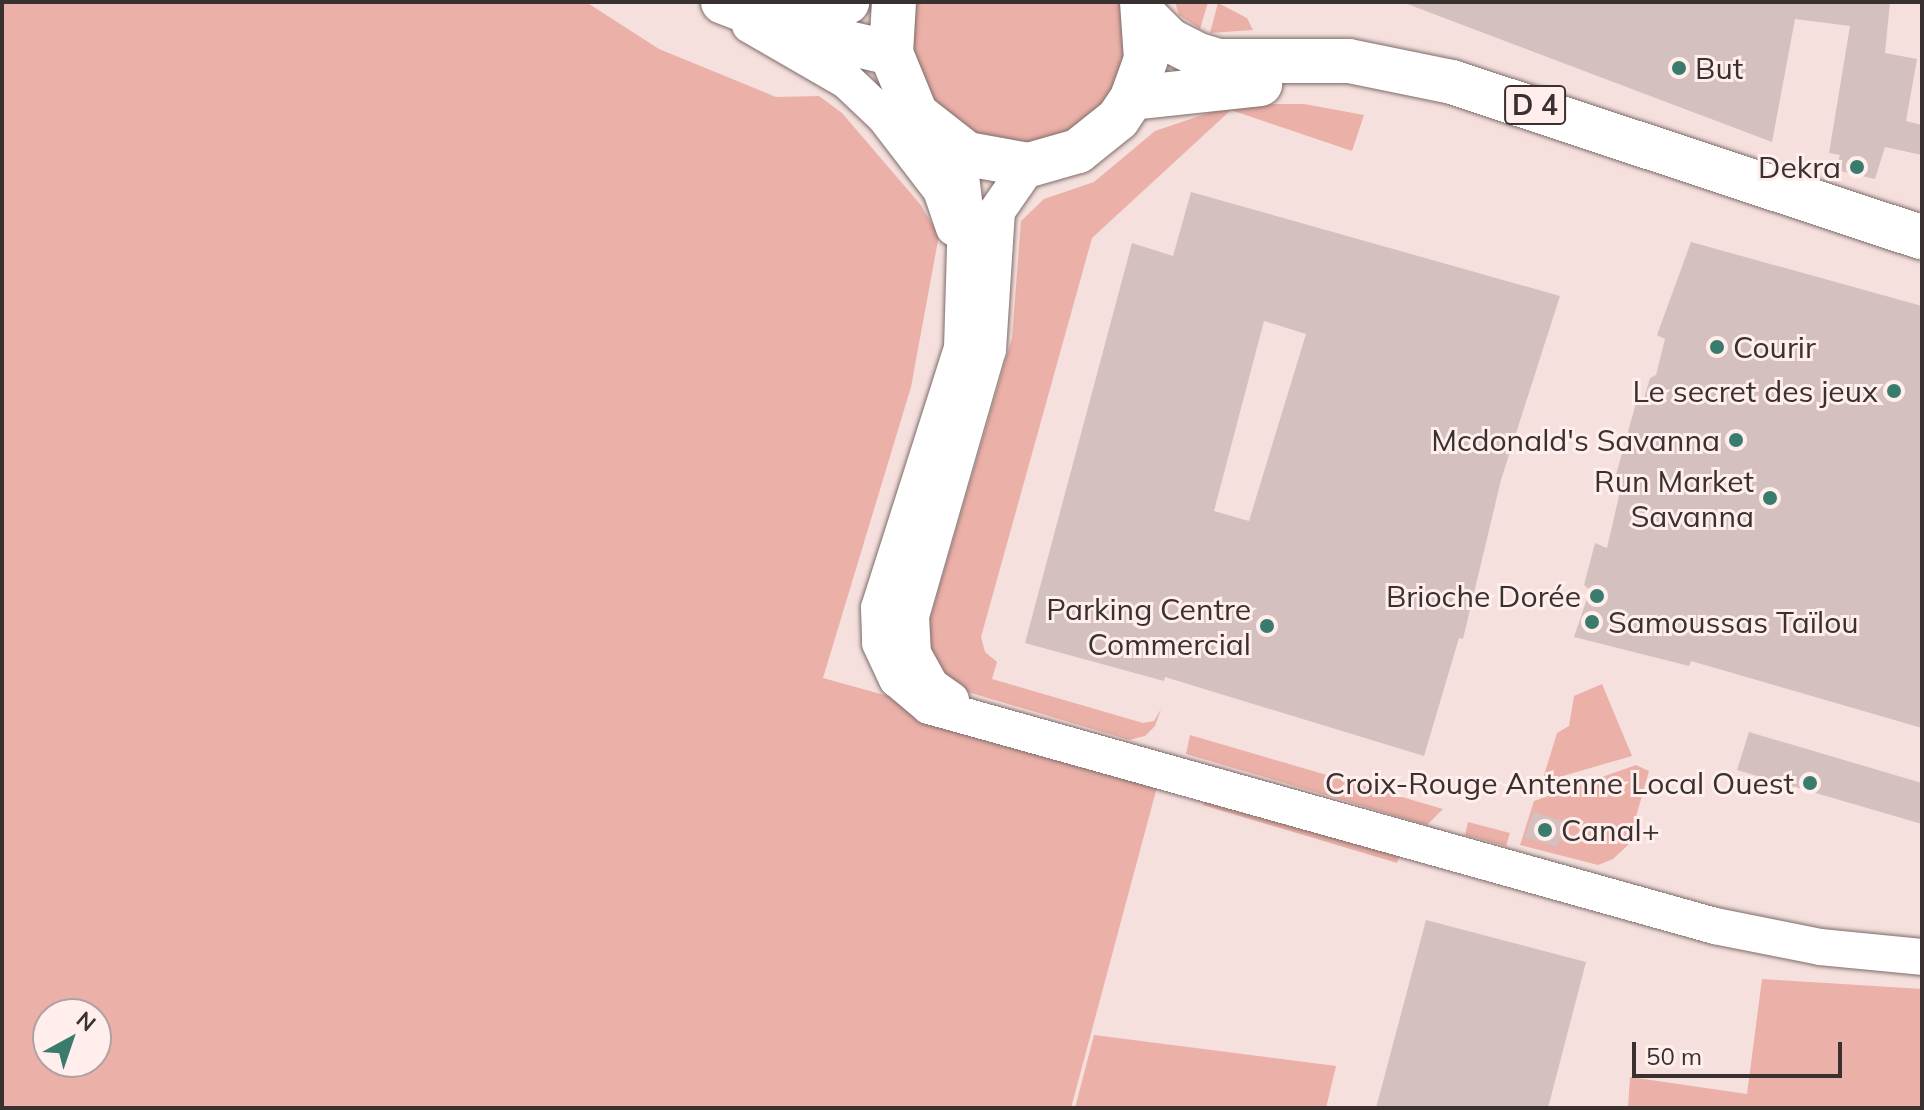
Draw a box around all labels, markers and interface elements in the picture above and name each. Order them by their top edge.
place label: But [1695,50,1743,86]
marker: But [1670,59,1688,77]
road number: D 4 [1503,81,1567,129]
place label: Dekra [1758,149,1841,185]
marker: Dekra [1848,158,1866,176]
place label: Courir [1733,329,1816,365]
marker: Courir [1708,338,1726,356]
place label: Le secret des jeux [1632,373,1878,409]
marker: Le secret des jeux [1885,382,1903,400]
place label: Mcdonald's Savanna [1431,422,1720,458]
marker: Mcdonald's Savanna [1727,431,1745,449]
place label: Run Market Savanna [1594,463,1754,534]
marker: Run Market Savanna [1761,489,1779,507]
place label: Brioche Dorée [1386,578,1581,614]
marker: Brioche Dorée [1588,587,1606,605]
place label: Parking Centre Commercial [1046,591,1251,662]
place label: Samoussas Taïlou [1608,604,1859,640]
marker: Samoussas Taïlou [1583,613,1601,631]
marker: Parking Centre Commercial [1258,617,1276,635]
place label: Croix-Rouge Antenne Local Ouest [1325,765,1794,801]
marker: Croix-Rouge Antenne Local Ouest [1801,774,1819,792]
place label: Canal+ [1561,812,1660,848]
marker: Canal+ [1536,821,1554,839]
north arrow [32,998,112,1078]
text: N [71,1005,102,1037]
scale bar [1636,1026,1846,1076]
text: 50 m [1646,1041,1702,1071]

